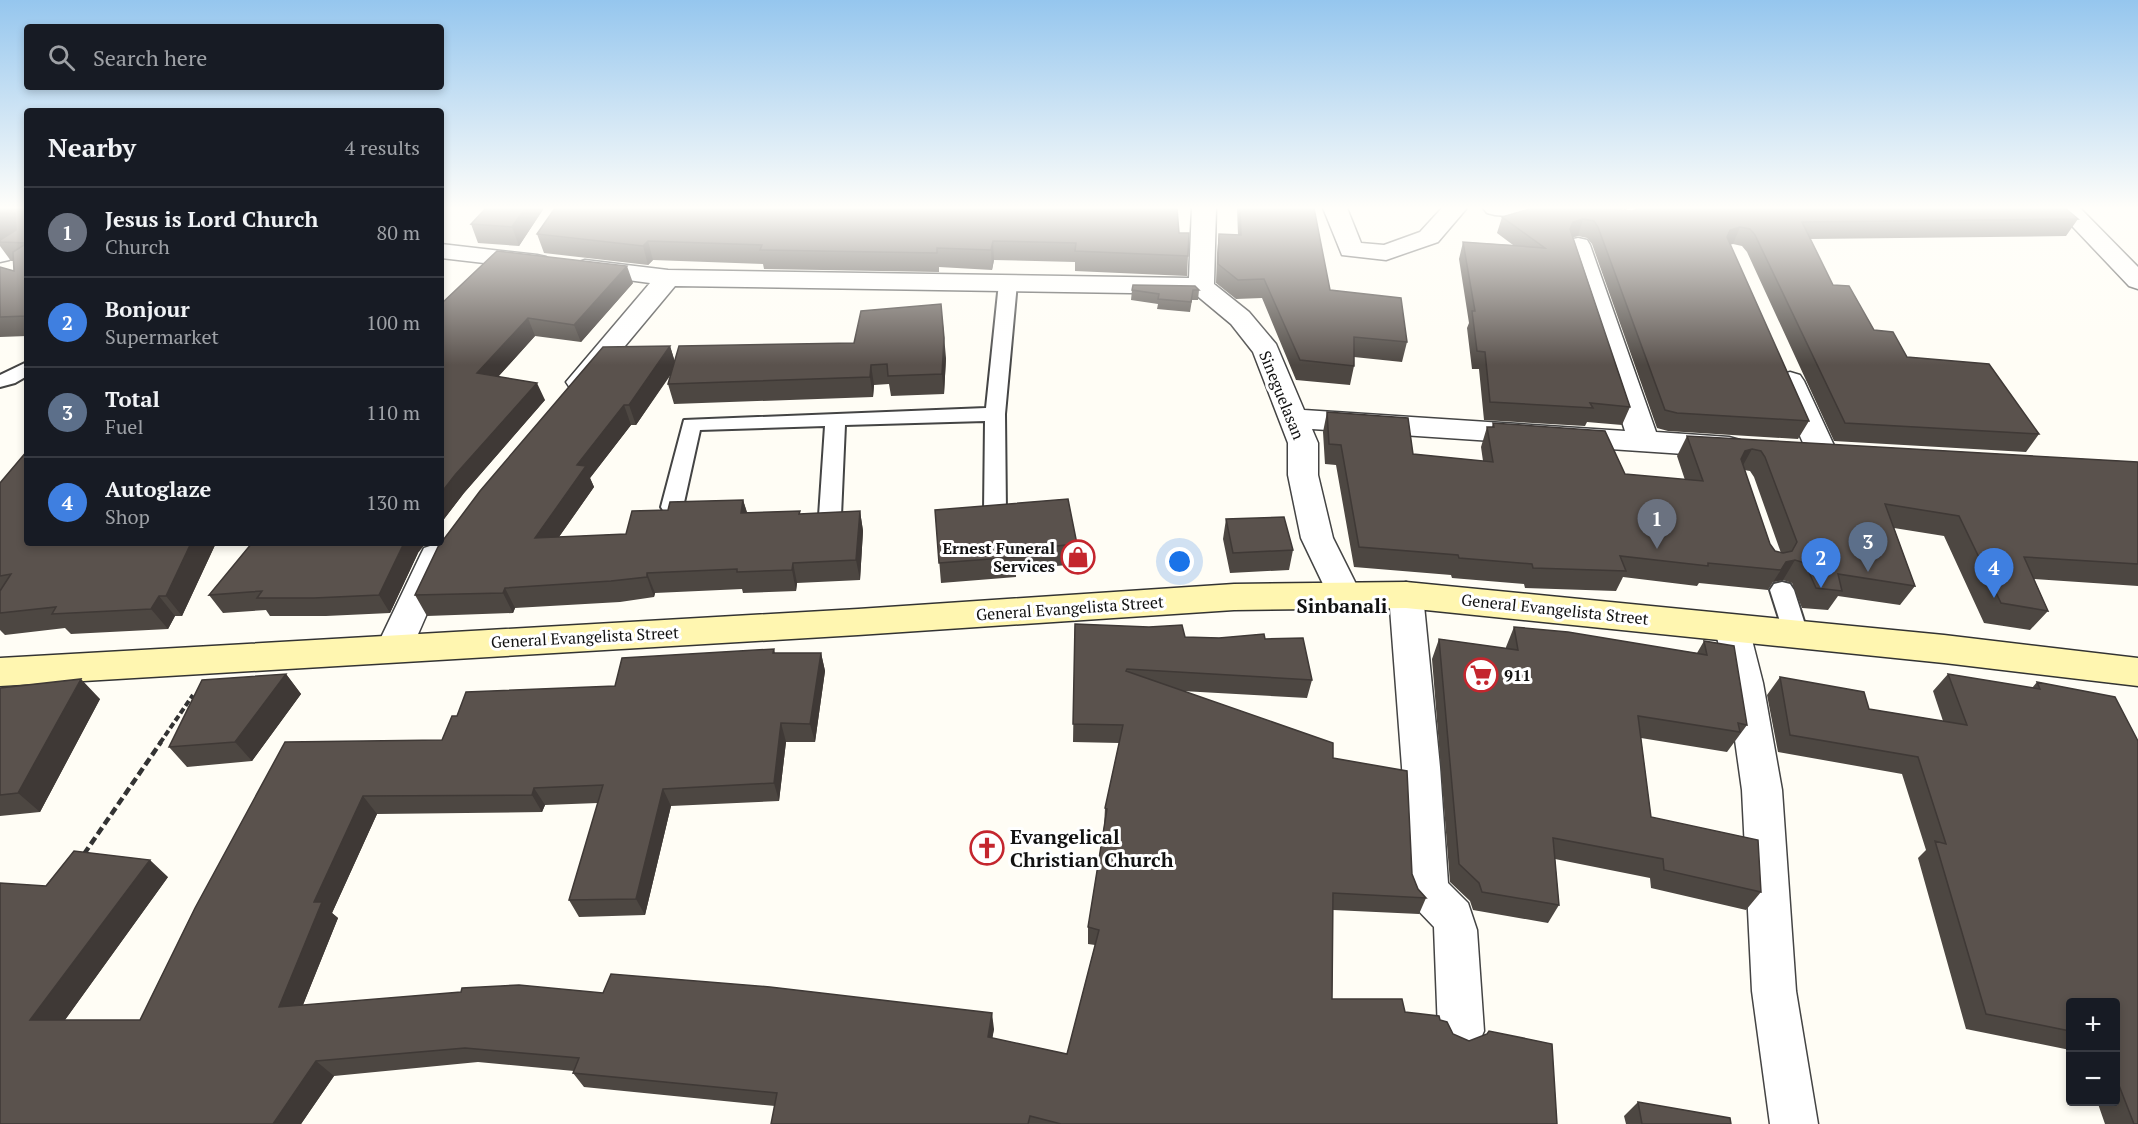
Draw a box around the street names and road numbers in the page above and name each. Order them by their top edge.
street label: Sineguelasan [1254,347,1310,443]
street label: General Evangelista Street [1460,588,1650,630]
street label: General Evangelista Street [975,590,1165,626]
street label: General Evangelista Street [490,621,680,653]

